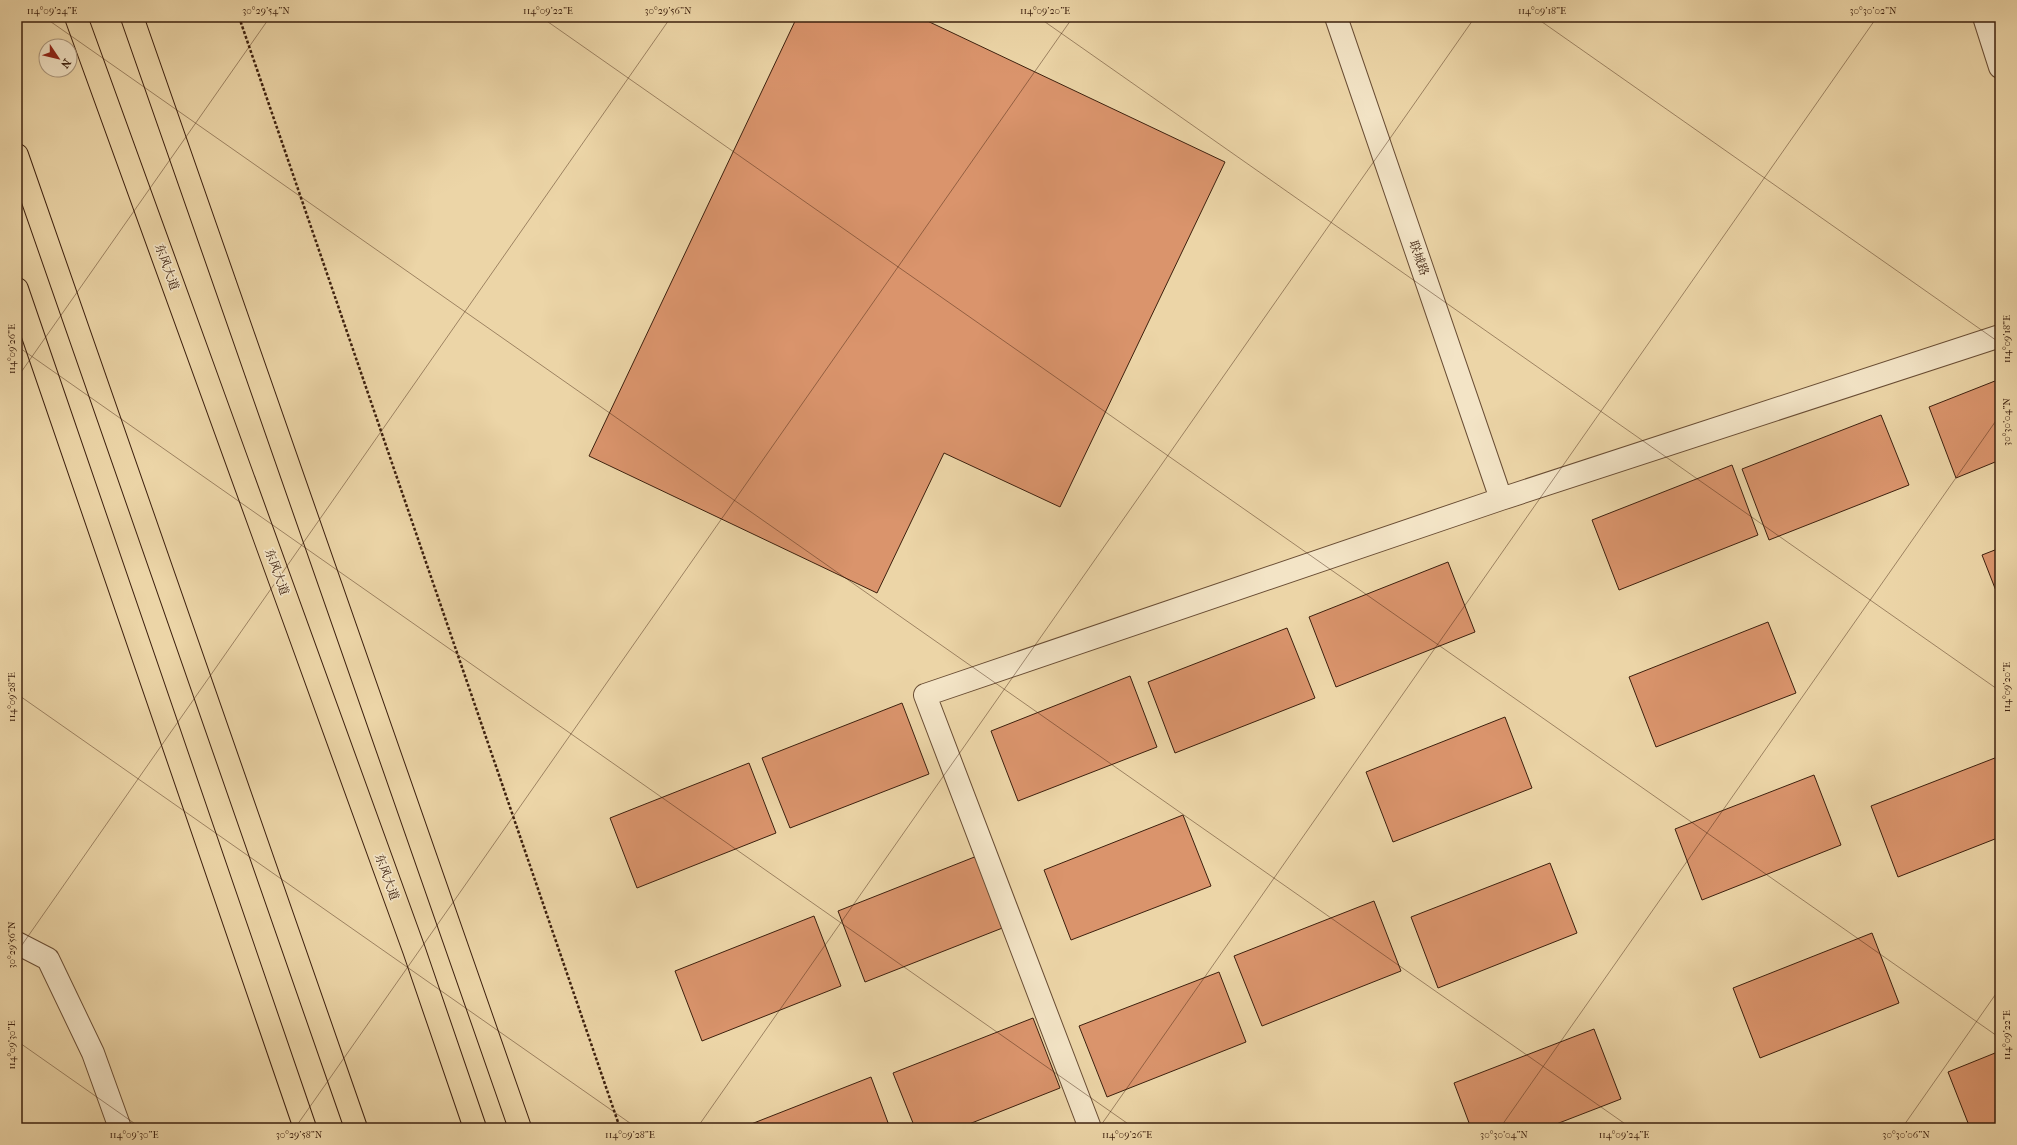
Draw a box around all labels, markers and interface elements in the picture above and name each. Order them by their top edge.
text: 114°09'24"E [27,5,77,17]
text: 30°29'54"N [242,5,290,17]
text: 114°09'22"E [523,5,573,17]
text: 30°29'56"N [644,5,692,17]
text: 114°09'20"E [1020,5,1070,17]
text: 114°09'18"E [1518,5,1566,17]
text: 30°30'02"N [1849,5,1897,17]
north arrow [38,38,78,78]
text: N [58,56,74,71]
street label: 联城路 [1407,239,1431,277]
street label: 东风大道 [152,242,182,292]
text: 114°09'18"E [2001,315,2013,363]
text: 114°09'26"E [6,324,18,374]
text: 30°30'04"N [2001,398,2013,446]
street label: 东风大道 [262,547,292,597]
text: 114°09'20"E [2001,662,2013,712]
text: 114°09'28"E [6,672,18,722]
street label: 东风大道 [372,852,402,902]
text: 30°29'56"N [6,921,18,969]
text: 114°09'22"E [2001,1010,2013,1060]
text: 114°09'30"E [6,1020,18,1070]
text: 114°09'30"E [109,1129,159,1141]
text: 30°29'58"N [276,1129,323,1141]
text: 114°09'28"E [605,1129,655,1141]
text: 114°09'26"E [1102,1129,1152,1141]
text: 30°30'04"N [1480,1129,1528,1141]
text: 114°09'24"E [1599,1129,1649,1141]
text: 30°30'06"N [1882,1129,1930,1141]

